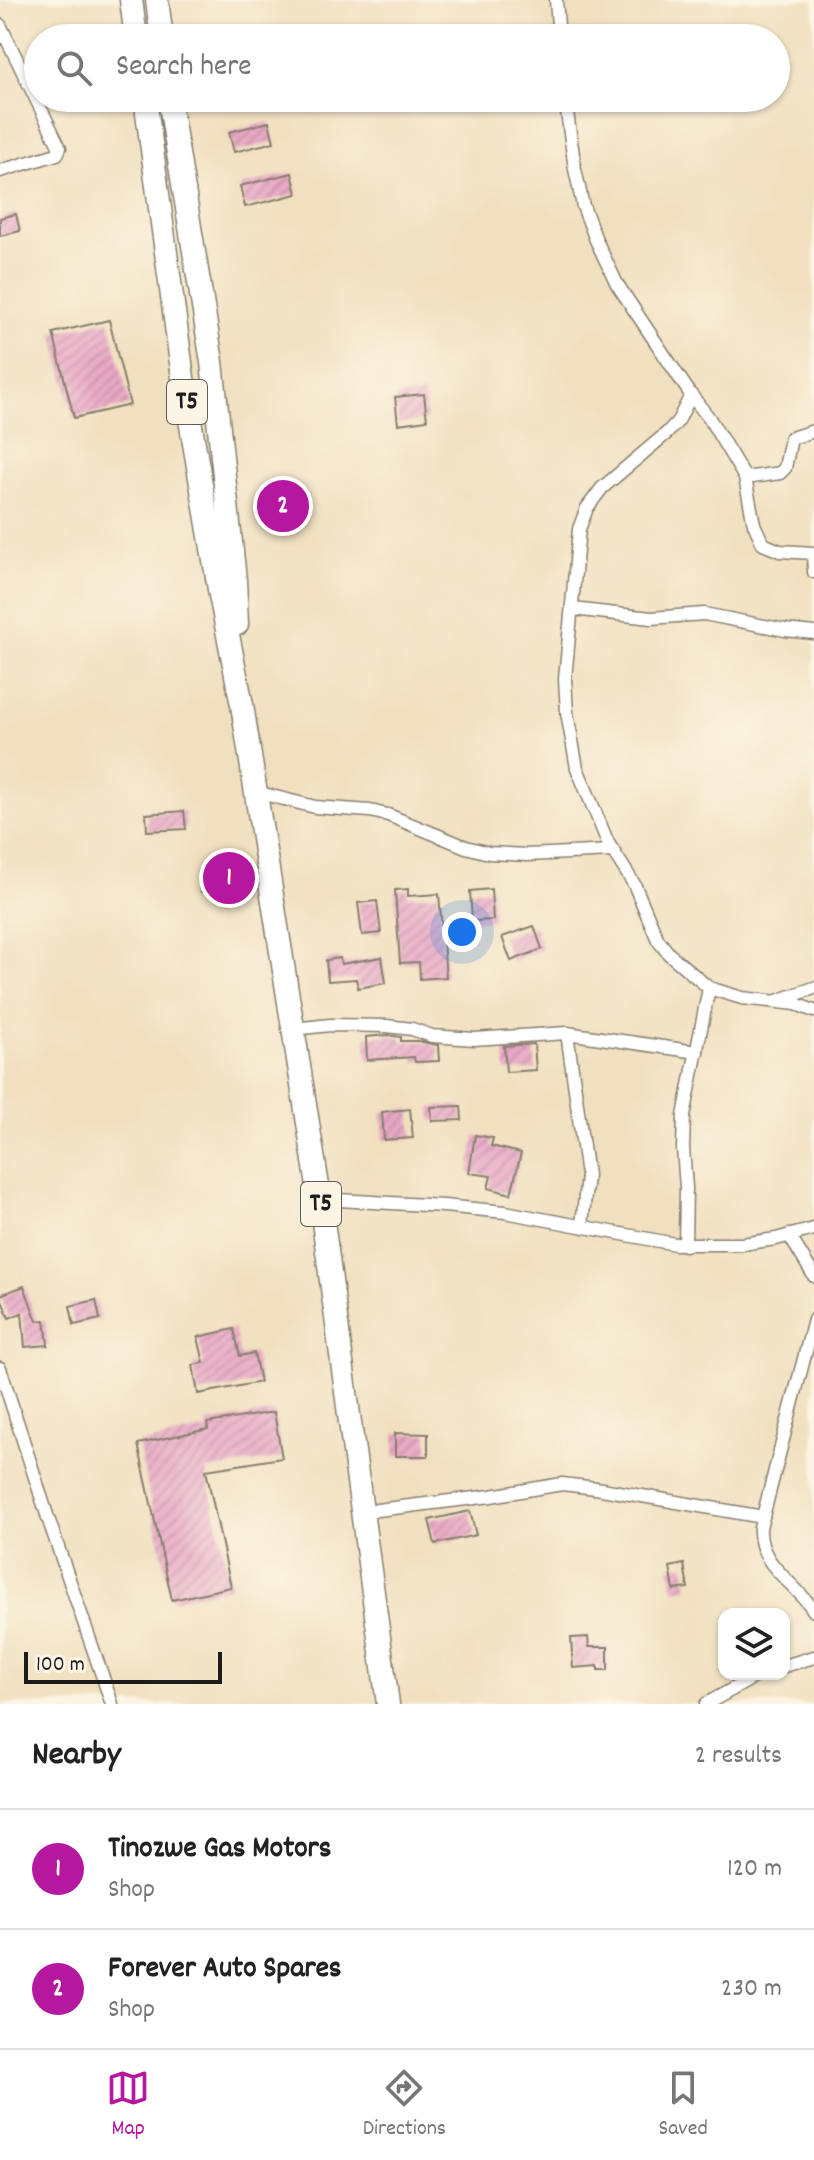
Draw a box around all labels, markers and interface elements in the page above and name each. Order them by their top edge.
search box [24,24,790,112]
icon: search [52,46,96,90]
text: Search here [116,47,252,90]
road number: T5 [167,380,207,424]
pin: 2 [257,476,309,536]
pin: 1 [203,848,255,908]
your location [442,912,482,952]
road number: T5 [301,1182,341,1226]
map controls [718,1608,790,1680]
button: layers [718,1608,790,1680]
scale bar [24,1648,222,1684]
text: 100 m [36,1650,85,1681]
text: Nearby [32,1732,121,1781]
text: 2 results [695,1738,782,1775]
text: Tinozwe Gas Motors [108,1829,331,1872]
text: 1 [55,1851,61,1888]
text: 120 m [727,1851,782,1888]
text: Shop [108,1872,155,1909]
text: Forever Auto Spares [108,1949,341,1992]
text: 2 [52,1971,64,2008]
text: 230 m [721,1971,782,2008]
text: Shop [108,1992,155,2029]
tab: Map [106,2066,150,2145]
tab: Directions [363,2066,446,2145]
tab: Saved [659,2066,708,2145]

